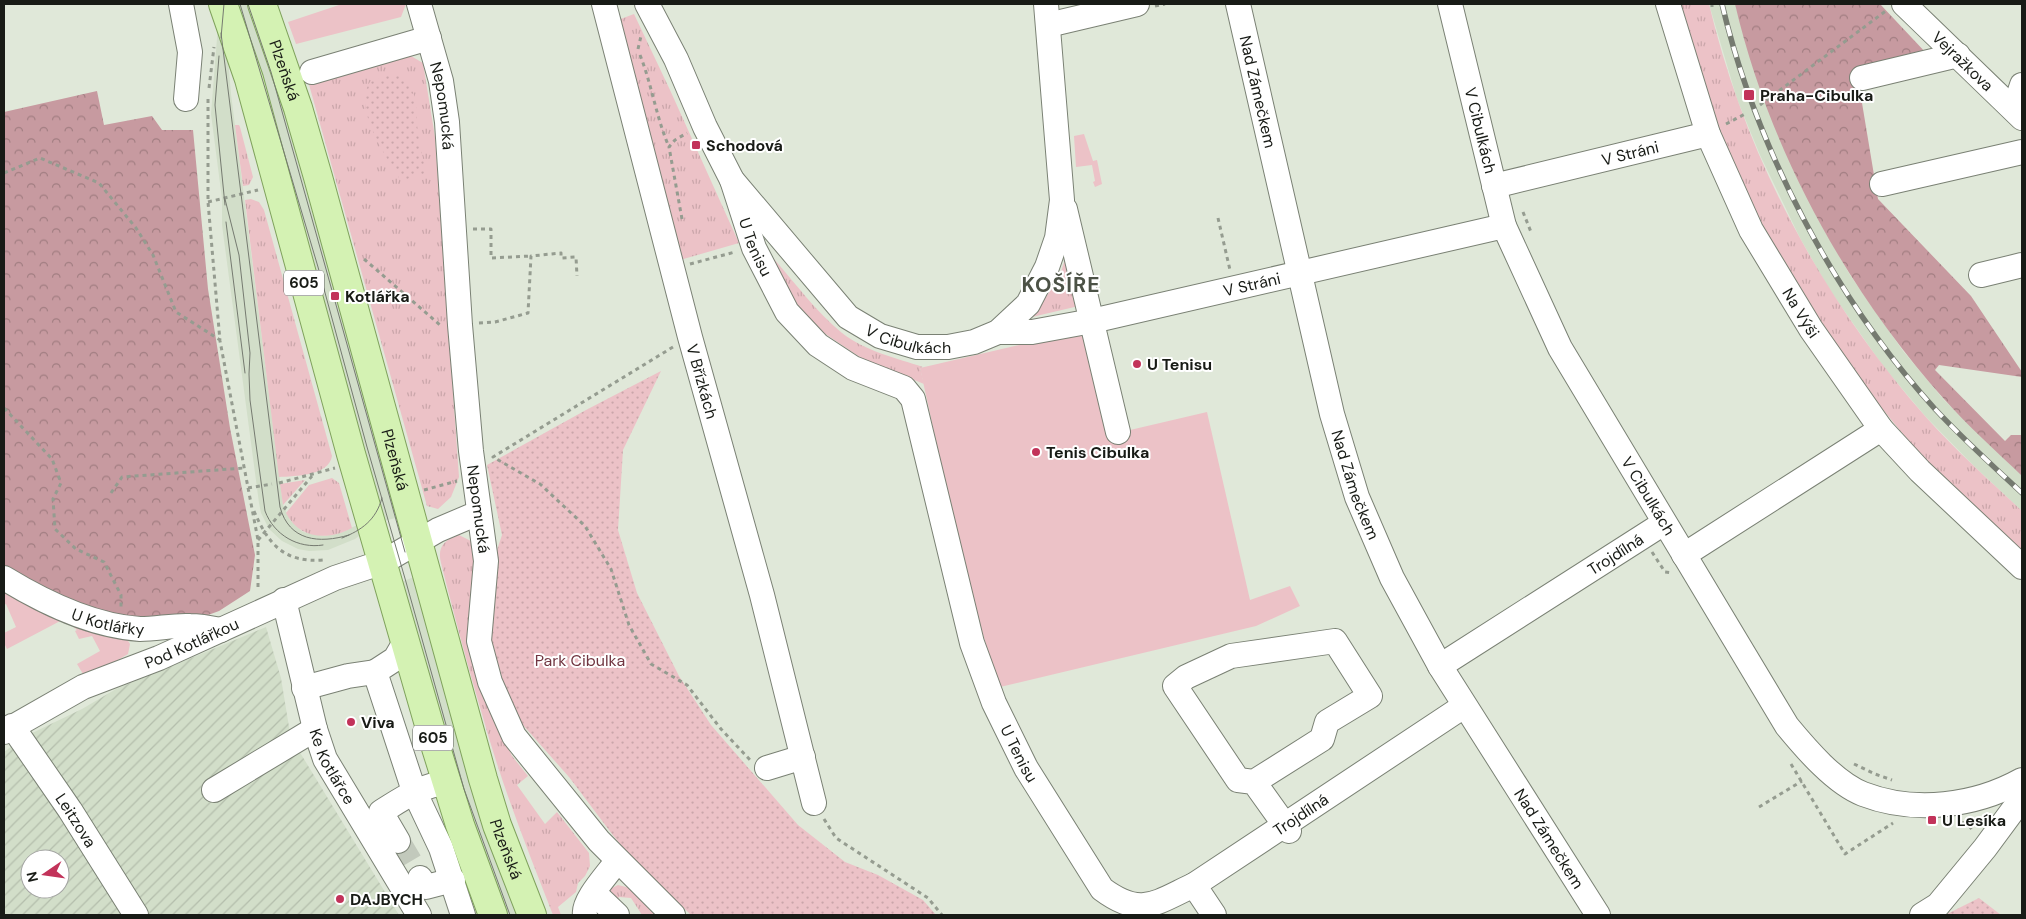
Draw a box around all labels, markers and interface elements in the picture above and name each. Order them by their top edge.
street label: Vejražkova [1927,27,1998,96]
street label: Nad Zámečkem [1235,34,1281,150]
street label: Plzeňská [264,37,305,104]
street label: Nepomucká [425,59,459,151]
street label: V Cibulkách [1460,85,1501,176]
place label: Praha-Cibulka [1760,85,1873,106]
marker: Praha-Cibulka [1742,88,1756,102]
place label: Schodová [706,135,783,156]
street label: V Stráni [1599,136,1661,171]
marker: Schodová [690,139,702,151]
street label: U Tenisu [734,215,777,280]
street label: V Stráni [1221,268,1283,301]
road number: 605 [284,270,324,296]
district label: KOŠÍŘE [1022,271,1100,299]
street label: Na Výši [1777,284,1824,342]
place label: Kotlářka [345,286,410,307]
marker: Kotlářka [329,290,341,302]
street label: V Cibulkách [861,320,951,358]
street label: V Břízkách [681,342,722,421]
place label: U Tenisu [1147,354,1212,375]
marker: U Tenisu [1131,358,1143,370]
street label: Plzeňská [377,427,413,493]
street label: Nad Zámečkem [1326,427,1384,543]
place label: Tenis Cibulka [1046,442,1149,463]
marker: Tenis Cibulka [1030,446,1042,458]
street label: V Cibulkách [1617,453,1680,539]
street label: Nepomucká [462,464,495,555]
street label: Trojdílná [1584,529,1647,580]
street label: U Kotlářky [69,604,145,640]
street label: Pod Kotlářkou [141,613,242,674]
park label: Park Cibulka [535,650,625,671]
place label: Viva [361,712,395,733]
marker: Viva [345,716,357,728]
street label: U Tenisu [995,722,1042,786]
street label: Ke Kotlářce [305,726,360,808]
road number: 605 [413,726,453,750]
street label: Nad Zámečkem [1509,785,1589,893]
street label: Leitzova [51,789,101,852]
street label: Trojdílná [1269,789,1333,841]
place label: U Lesíka [1942,810,2006,831]
marker: U Lesíka [1926,814,1938,826]
street label: Plzeňská [485,817,527,883]
north arrow [20,849,70,899]
text: N [22,870,42,884]
place label: DAJBYCH [350,889,423,910]
marker: DAJBYCH [334,893,346,905]

